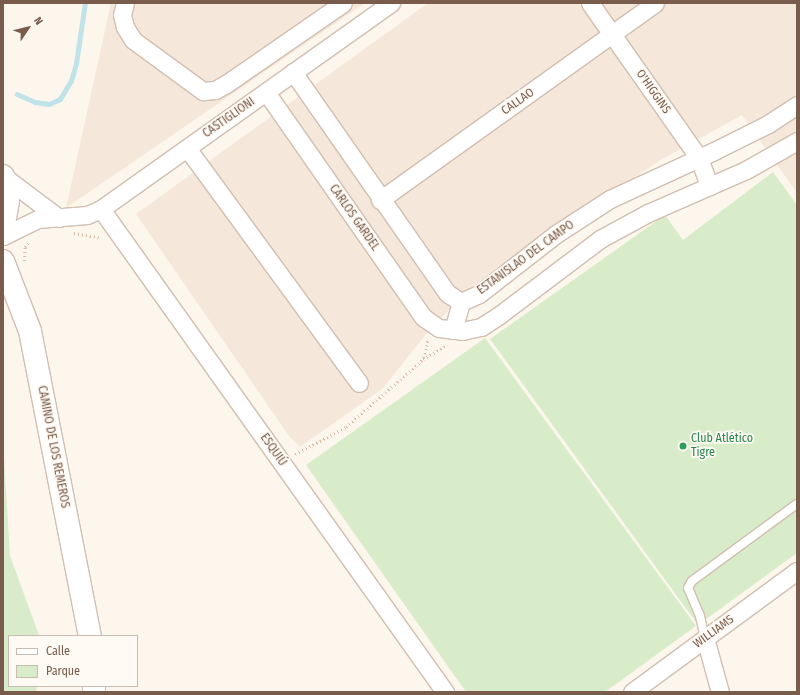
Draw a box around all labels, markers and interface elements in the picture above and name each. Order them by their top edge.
north arrow [8,8,48,48]
text: N [31,14,45,27]
street label: O'HIGGINS [633,67,673,117]
street label: CALLAO [499,86,537,118]
street label: CASTIGLIONI [200,95,258,141]
street label: CARLOS GARDEL [326,182,382,254]
street label: ESTANISLAO DEL CAMPO [475,218,577,298]
street label: CAMINO DE LOS REMEROS [34,385,72,509]
street label: ESQUIÚ [257,431,289,469]
place label: Club Atlético Tigre [691,432,753,460]
marker: Club Atlético Tigre [678,441,688,451]
street label: WILLIAMS [691,613,737,651]
legend [8,635,138,687]
text: Calle [46,644,70,658]
text: Parque [46,664,80,678]

